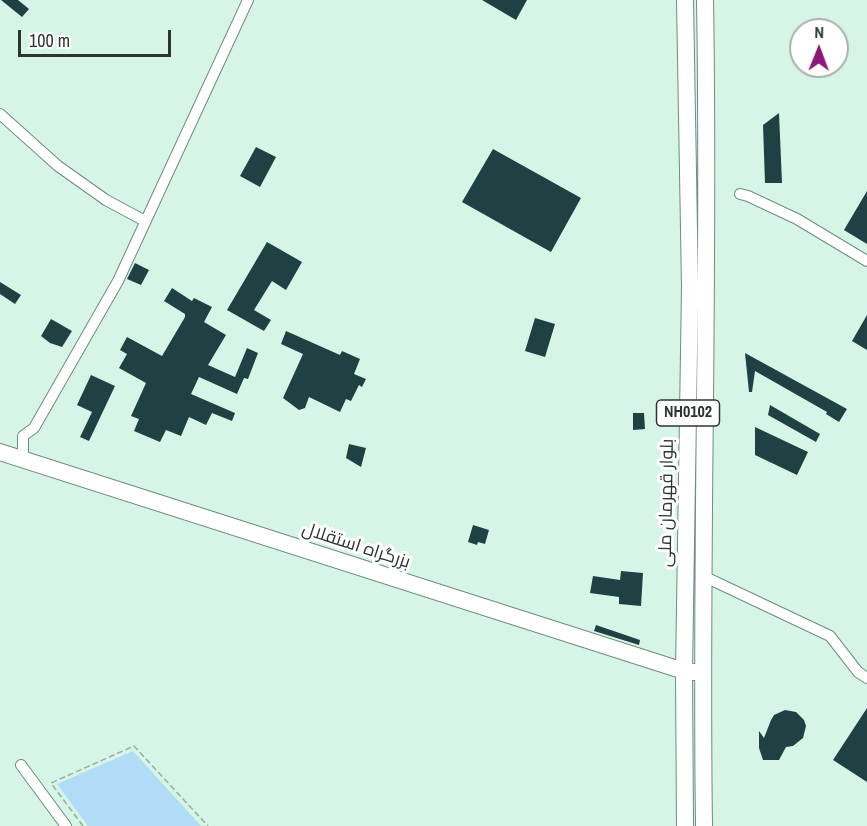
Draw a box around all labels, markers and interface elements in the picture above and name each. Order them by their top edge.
scale bar [21,18,174,56]
north arrow [789,18,849,78]
text: N [814,21,824,43]
text: 100 m [29,28,70,53]
road number: NH0102 [656,400,720,426]
street label: بلوار قهرمان ملی [655,439,679,567]
street label: بزرگراه استقلال [299,518,413,574]

